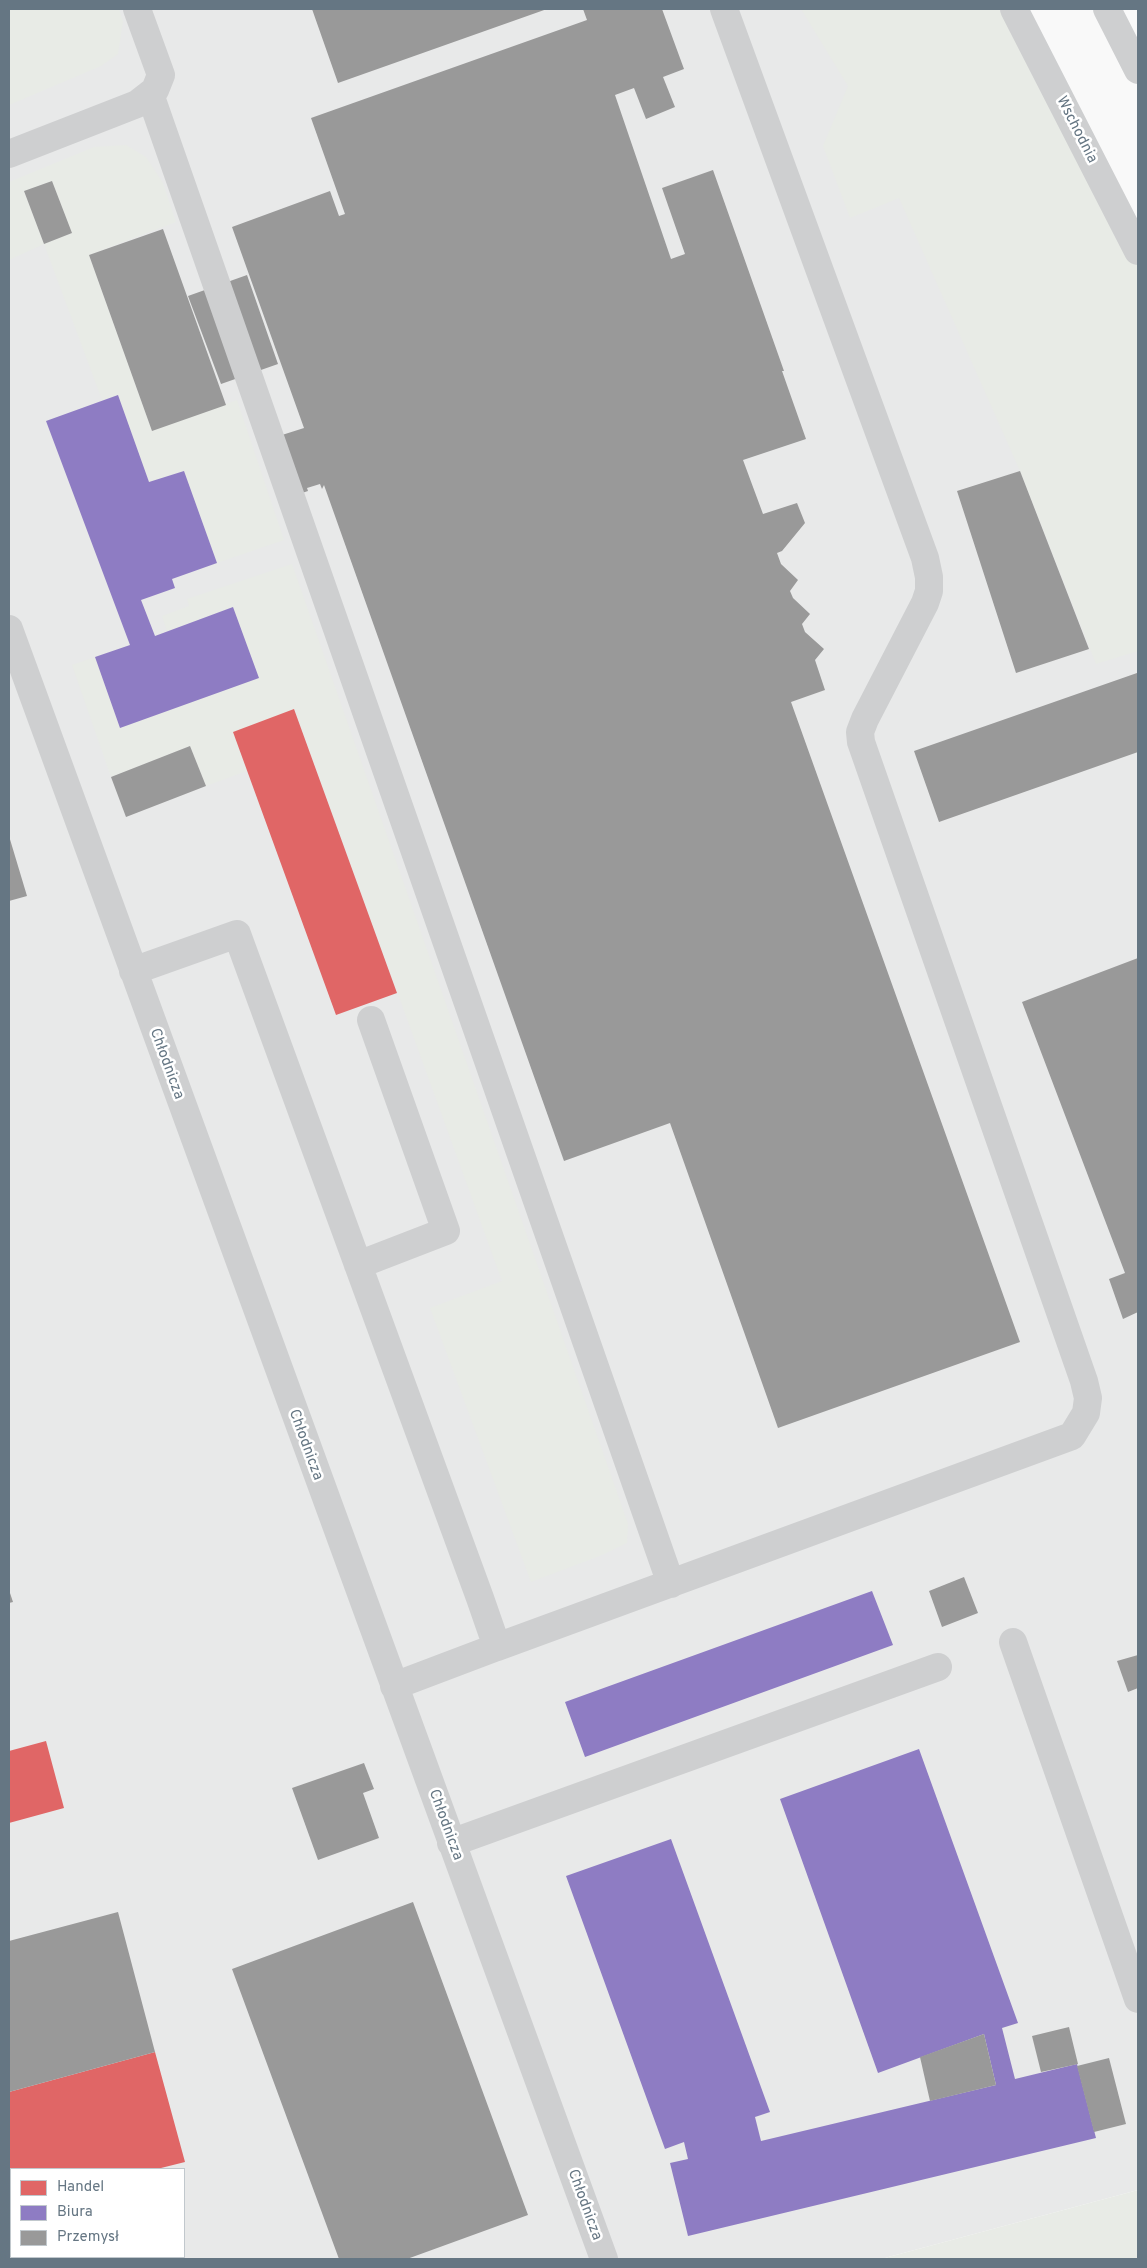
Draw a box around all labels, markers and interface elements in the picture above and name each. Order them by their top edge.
street label: Wschodnia [1052,94,1100,166]
street label: Chłodnicza [145,1026,187,1102]
street label: Chłodnicza [284,1407,326,1483]
street label: Chłodnicza [424,1787,466,1863]
street label: Chłodnicza [563,2167,605,2243]
legend [10,2168,185,2258]
text: Handel [57,2178,104,2197]
text: Biura [57,2203,93,2222]
text: Przemysł [57,2228,119,2247]

